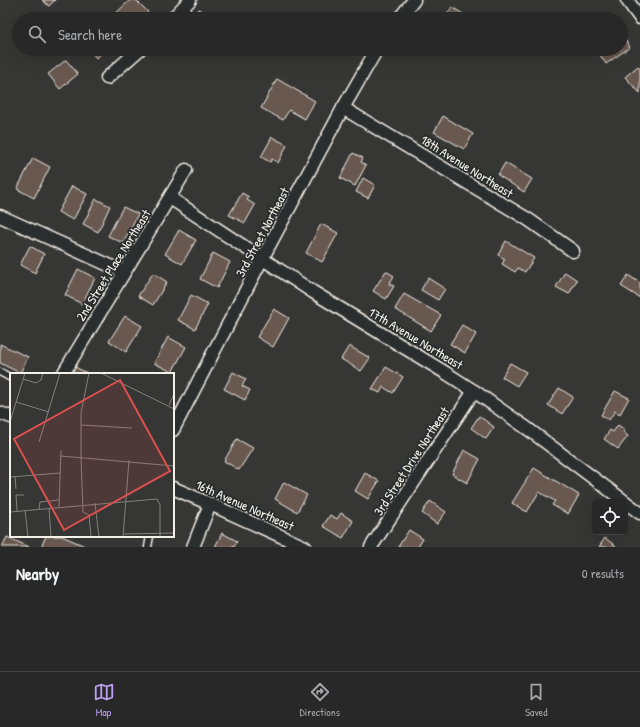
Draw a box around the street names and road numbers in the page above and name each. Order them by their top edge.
street label: 18th Avenue Northeast [417,130,517,202]
street label: 3rd Street Northeast [231,184,293,280]
street label: 2nd Street Place Northeast [71,205,155,324]
street label: 17th Avenue Northeast [366,303,467,374]
street label: 3rd Street Drive Northeast [369,403,453,519]
street label: 16th Avenue Northeast [193,475,297,535]

